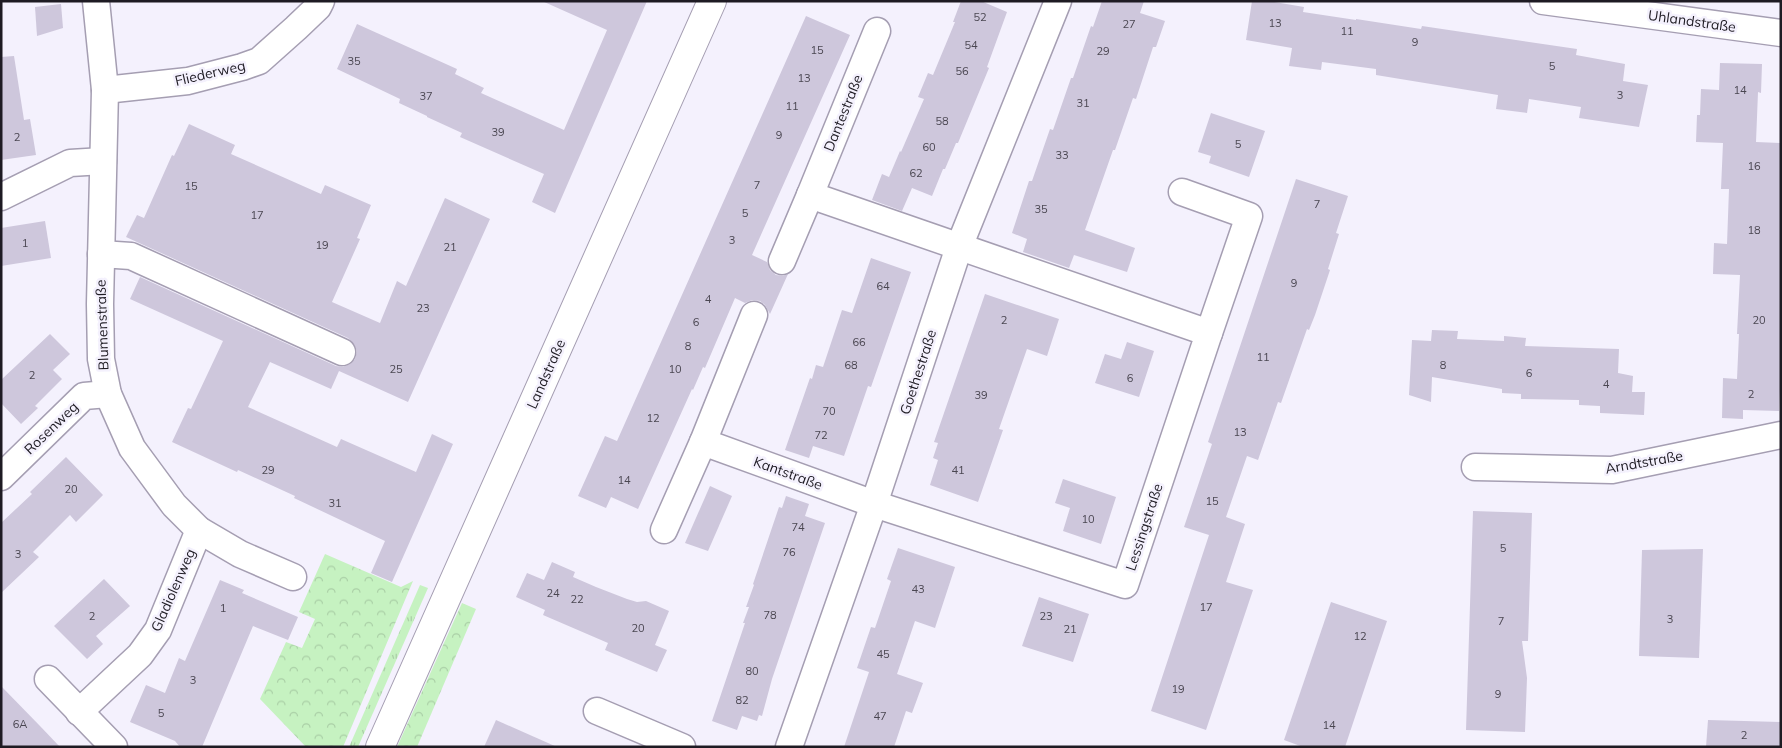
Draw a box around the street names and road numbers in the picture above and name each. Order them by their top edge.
street label: Uhlandstraße [1647,6,1737,36]
street label: Fliederweg [173,56,247,90]
street label: Dantestraße [819,72,867,154]
street label: Blumenstraße [91,279,113,371]
street label: Goethestraße [896,327,940,417]
street label: Landstraße [523,336,569,412]
street label: Rosenweg [20,398,82,458]
street label: Arndtstraße [1604,446,1684,478]
street label: Kantstraße [751,452,825,494]
street label: Lessingstraße [1121,481,1167,573]
street label: Gladiolenweg [147,546,199,634]

